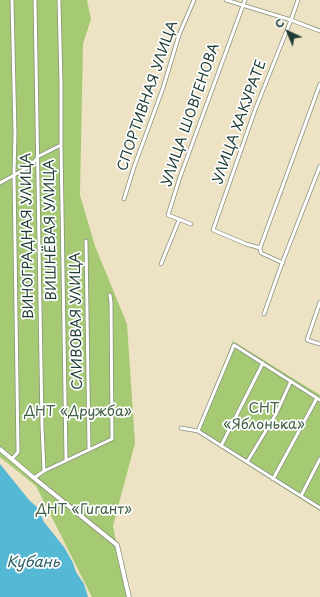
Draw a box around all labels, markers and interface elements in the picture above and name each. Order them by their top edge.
north arrow [268,12,308,52]
text: С [270,14,288,32]
street label: СПОРТИВНАЯ УЛИЦА [114,19,182,173]
street label: УЛИЦА ШОВГЕНОВА [159,41,223,189]
street label: УЛИЦА ХАКУРАТЕ [210,58,270,186]
street label: ВИНОГРАДНАЯ УЛИЦА [18,153,38,319]
street label: ВИШНЁВАЯ УЛИЦА [41,159,61,301]
street label: СЛИВОВАЯ УЛИЦА [67,252,87,390]
park label: СНТ «Яблонька» [223,401,305,434]
park label: ДНТ «Дружба» [24,404,132,420]
park label: ДНТ «Гигант» [36,502,132,518]
water label: Кубань [6,554,60,572]

